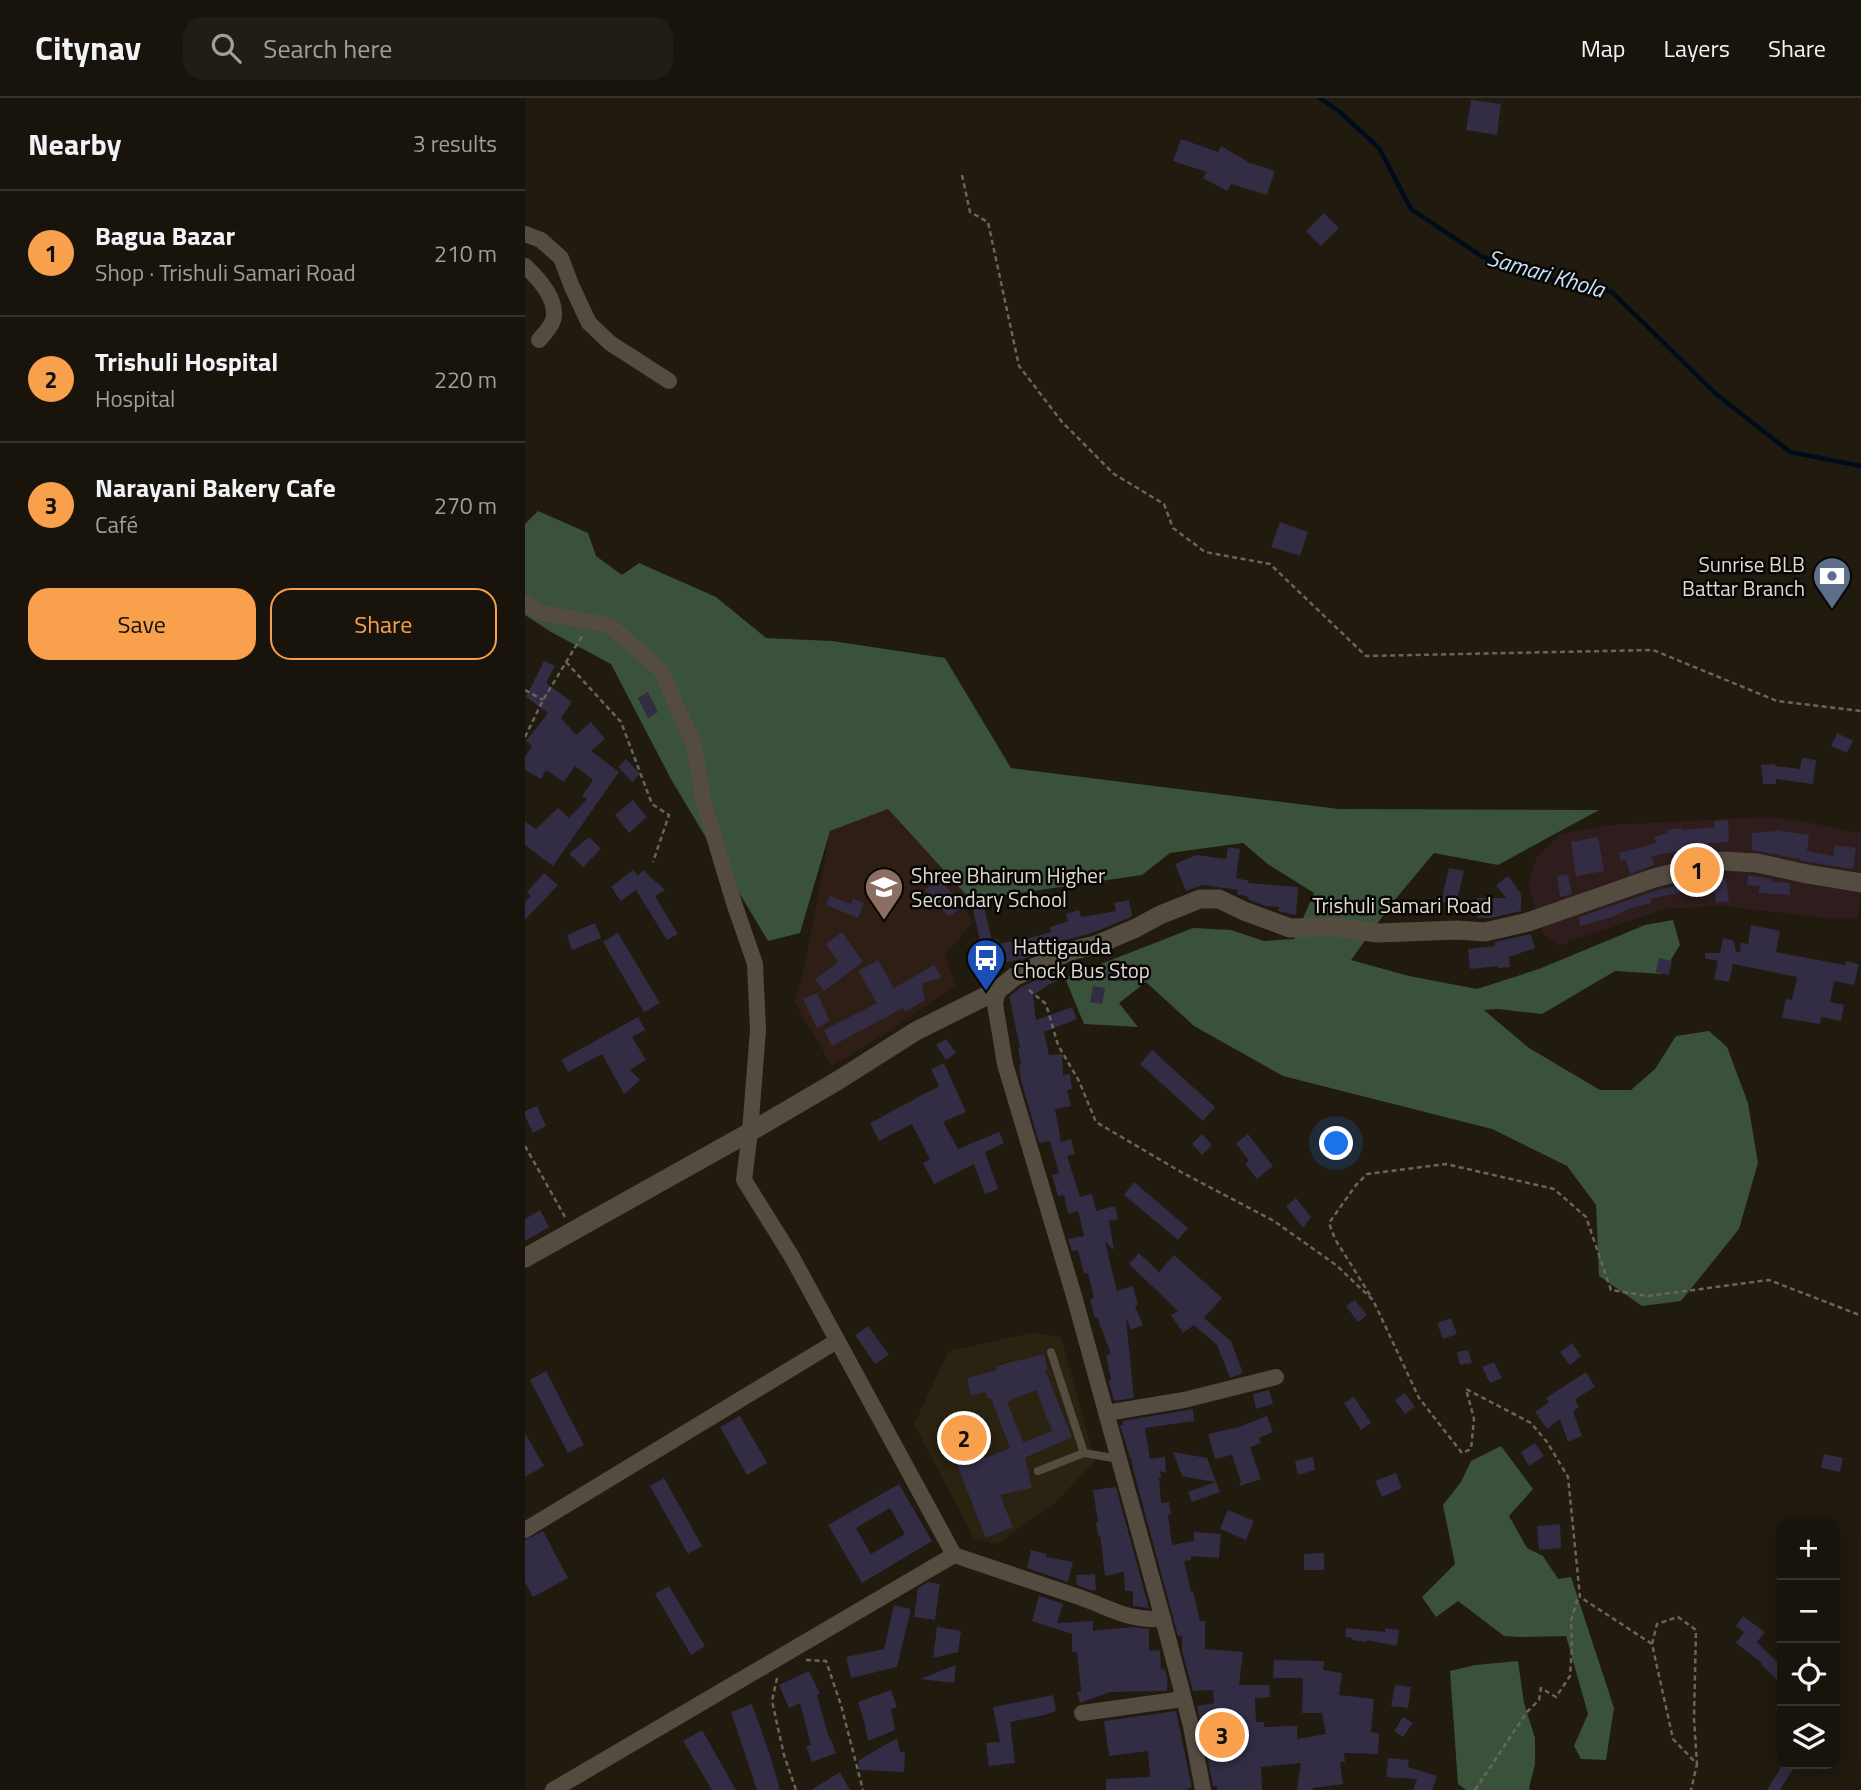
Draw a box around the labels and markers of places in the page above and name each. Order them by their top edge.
place label: Sunrise BLB Battar Branch [1682,548,1805,604]
bank icon: Sunrise BLB Battar Branch [1811,555,1853,610]
pin: 1 [1674,844,1720,896]
place label: Shree Bhairum Higher Secondary School [911,859,1105,915]
school or university icon: Shree Bhairum Higher Secondary School [863,866,905,921]
place label: Hattigauda Chock Bus Stop [1013,930,1150,986]
bus stop icon: Hattigauda Chock Bus Stop [965,937,1007,992]
pin: 2 [941,1412,987,1464]
pin: 3 [1199,1709,1245,1761]

